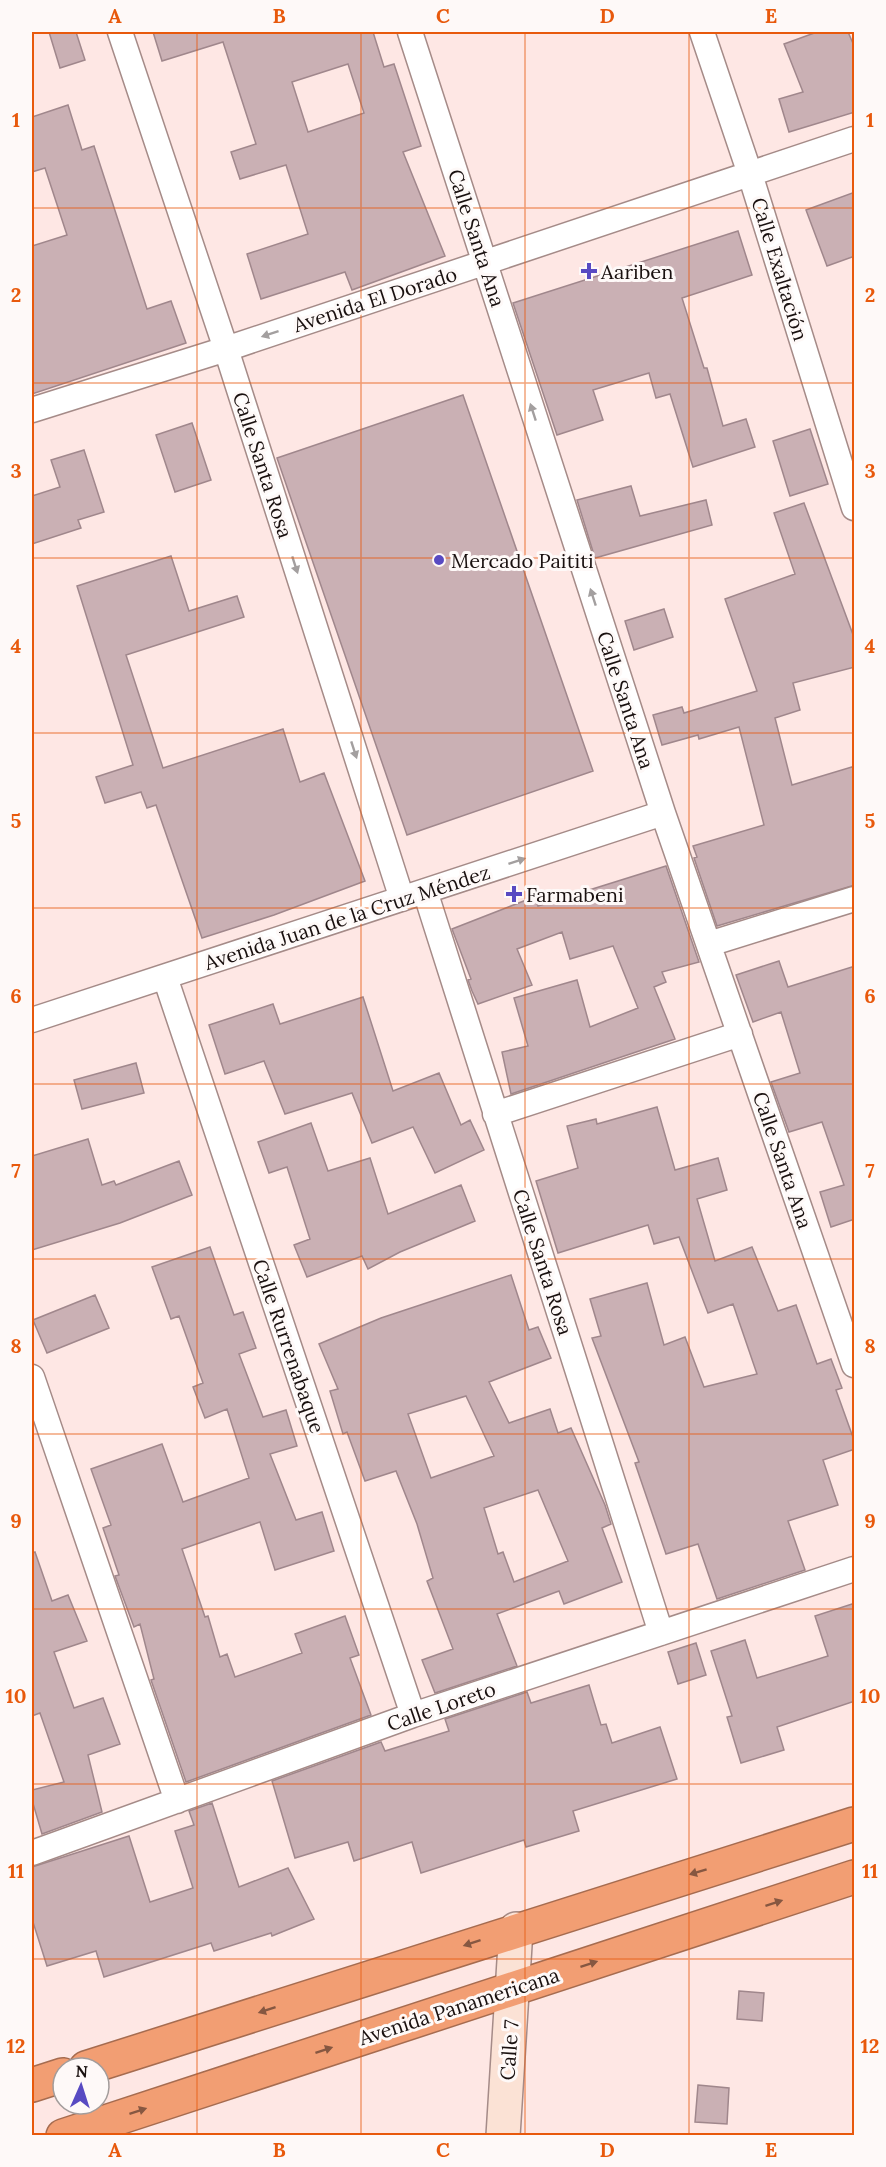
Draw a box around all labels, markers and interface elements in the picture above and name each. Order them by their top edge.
text: A [108,3,122,28]
text: B [272,3,286,28]
text: C [436,3,450,28]
text: D [599,3,615,28]
text: E [765,3,777,28]
text: 1 [12,107,20,132]
text: 1 [866,107,874,132]
street label: Calle Santa Ana [443,166,511,310]
street label: Calle Exaltación [746,194,814,344]
place label: Aariben [600,259,673,284]
street label: Avenida El Dorado [289,261,460,338]
marker: Aariben [582,264,596,278]
text: 2 [11,282,21,307]
text: 2 [865,282,875,307]
one-way arrow [261,330,279,340]
street label: Calle Santa Rosa [228,389,298,541]
one-way arrow [528,403,537,421]
text: 3 [10,458,22,483]
text: 3 [864,458,876,483]
place label: Mercado Paititi [451,548,594,573]
marker: Mercado Paititi [432,553,446,567]
one-way arrow [291,556,300,574]
one-way arrow [588,588,597,606]
street label: Calle Santa Ana [592,628,660,772]
text: 4 [11,633,22,658]
text: 4 [865,633,876,658]
one-way arrow [350,741,360,759]
text: 5 [11,808,22,833]
text: 5 [865,808,876,833]
one-way arrow [508,855,526,865]
street label: Avenida Juan de la Cruz Méndez [200,859,493,975]
place label: Farmabeni [526,882,624,907]
marker: Farmabeni [507,887,521,901]
text: 6 [10,983,22,1008]
text: 6 [864,983,876,1008]
street label: Calle Santa Ana [748,1088,818,1232]
text: 7 [11,1158,21,1183]
text: 7 [865,1158,875,1183]
street label: Calle Santa Rosa [508,1186,578,1338]
street label: Calle Rurrenabaque [247,1256,331,1436]
text: 8 [10,1333,22,1358]
text: 8 [864,1333,876,1358]
text: 9 [10,1508,22,1533]
text: 9 [864,1508,876,1533]
street label: Calle Loreto [383,1676,499,1736]
text: 10 [6,1683,26,1708]
text: 10 [860,1683,880,1708]
text: 11 [8,1858,24,1883]
text: 11 [862,1858,878,1883]
one-way arrow [689,1868,707,1877]
one-way arrow [765,1898,783,1907]
one-way arrow [463,1939,481,1949]
one-way arrow [580,1959,598,1968]
street label: Avenida Panamericana [355,1962,562,2051]
one-way arrow [258,2005,276,2015]
street label: Calle 7 [494,2019,524,2081]
text: 12 [7,2033,25,2058]
text: 12 [861,2033,879,2058]
one-way arrow [315,2045,333,2055]
north arrow [51,2056,111,2116]
text: N [75,2061,88,2081]
one-way arrow [129,2106,147,2115]
text: A [108,2137,122,2162]
text: B [272,2137,286,2162]
text: C [436,2137,450,2162]
text: D [599,2137,615,2162]
text: E [765,2137,777,2162]

